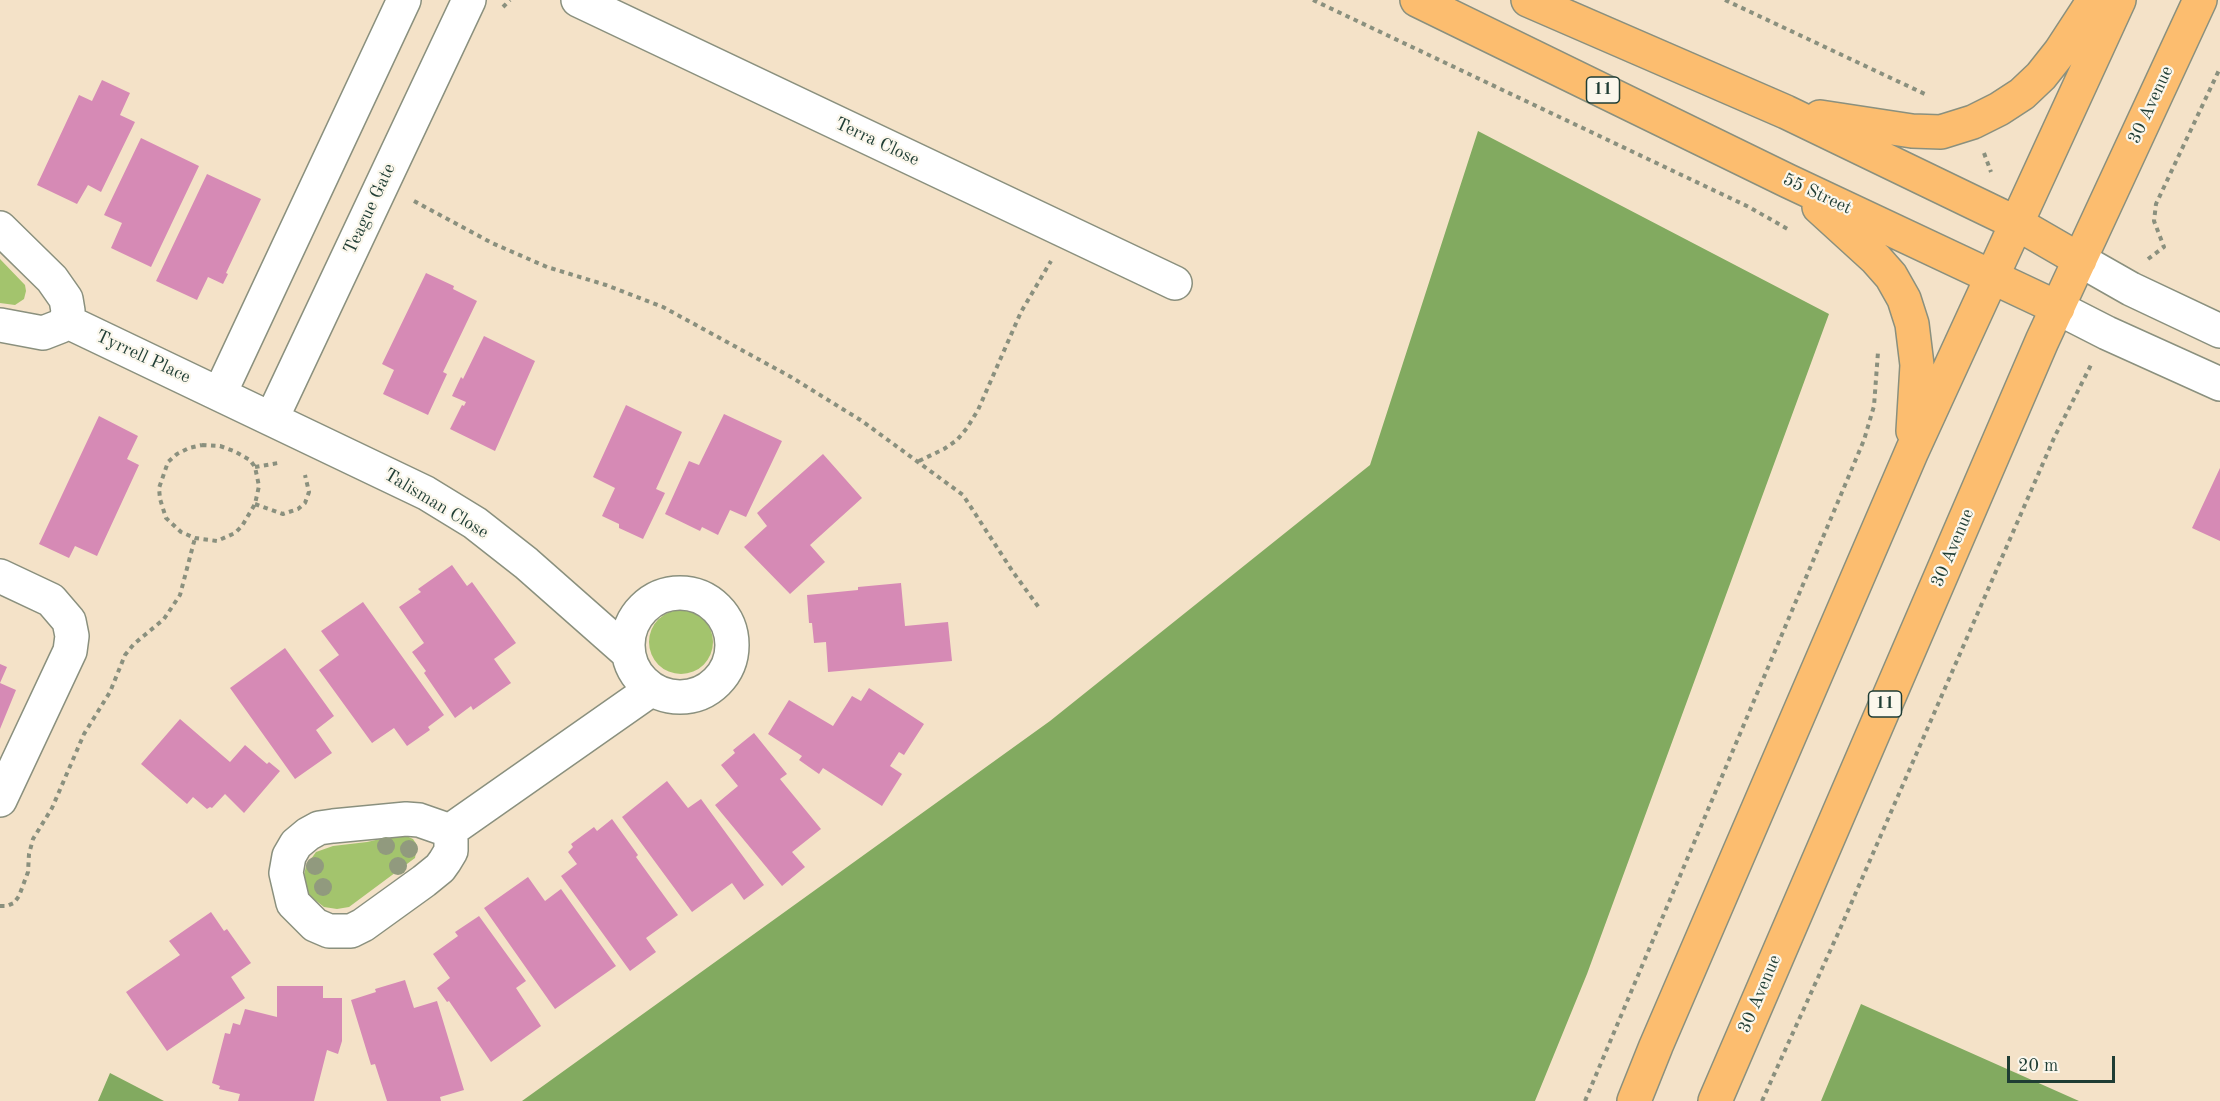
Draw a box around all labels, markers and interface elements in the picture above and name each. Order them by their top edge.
street label: 30 Avenue [2124,63,2178,147]
road number: 11 [1586,77,1620,103]
street label: Terra Close [831,113,923,171]
street label: Teague Gate [340,160,400,258]
street label: 55 Street [1779,169,1855,219]
street label: Tyrrell Place [92,326,194,388]
street label: Talisman Close [380,464,492,544]
street label: 30 Avenue [1927,506,1979,590]
road number: 11 [1868,691,1902,717]
street label: 30 Avenue [1734,952,1786,1036]
scale bar [2010,1044,2118,1082]
text: 20 m [2018,1057,2058,1075]

